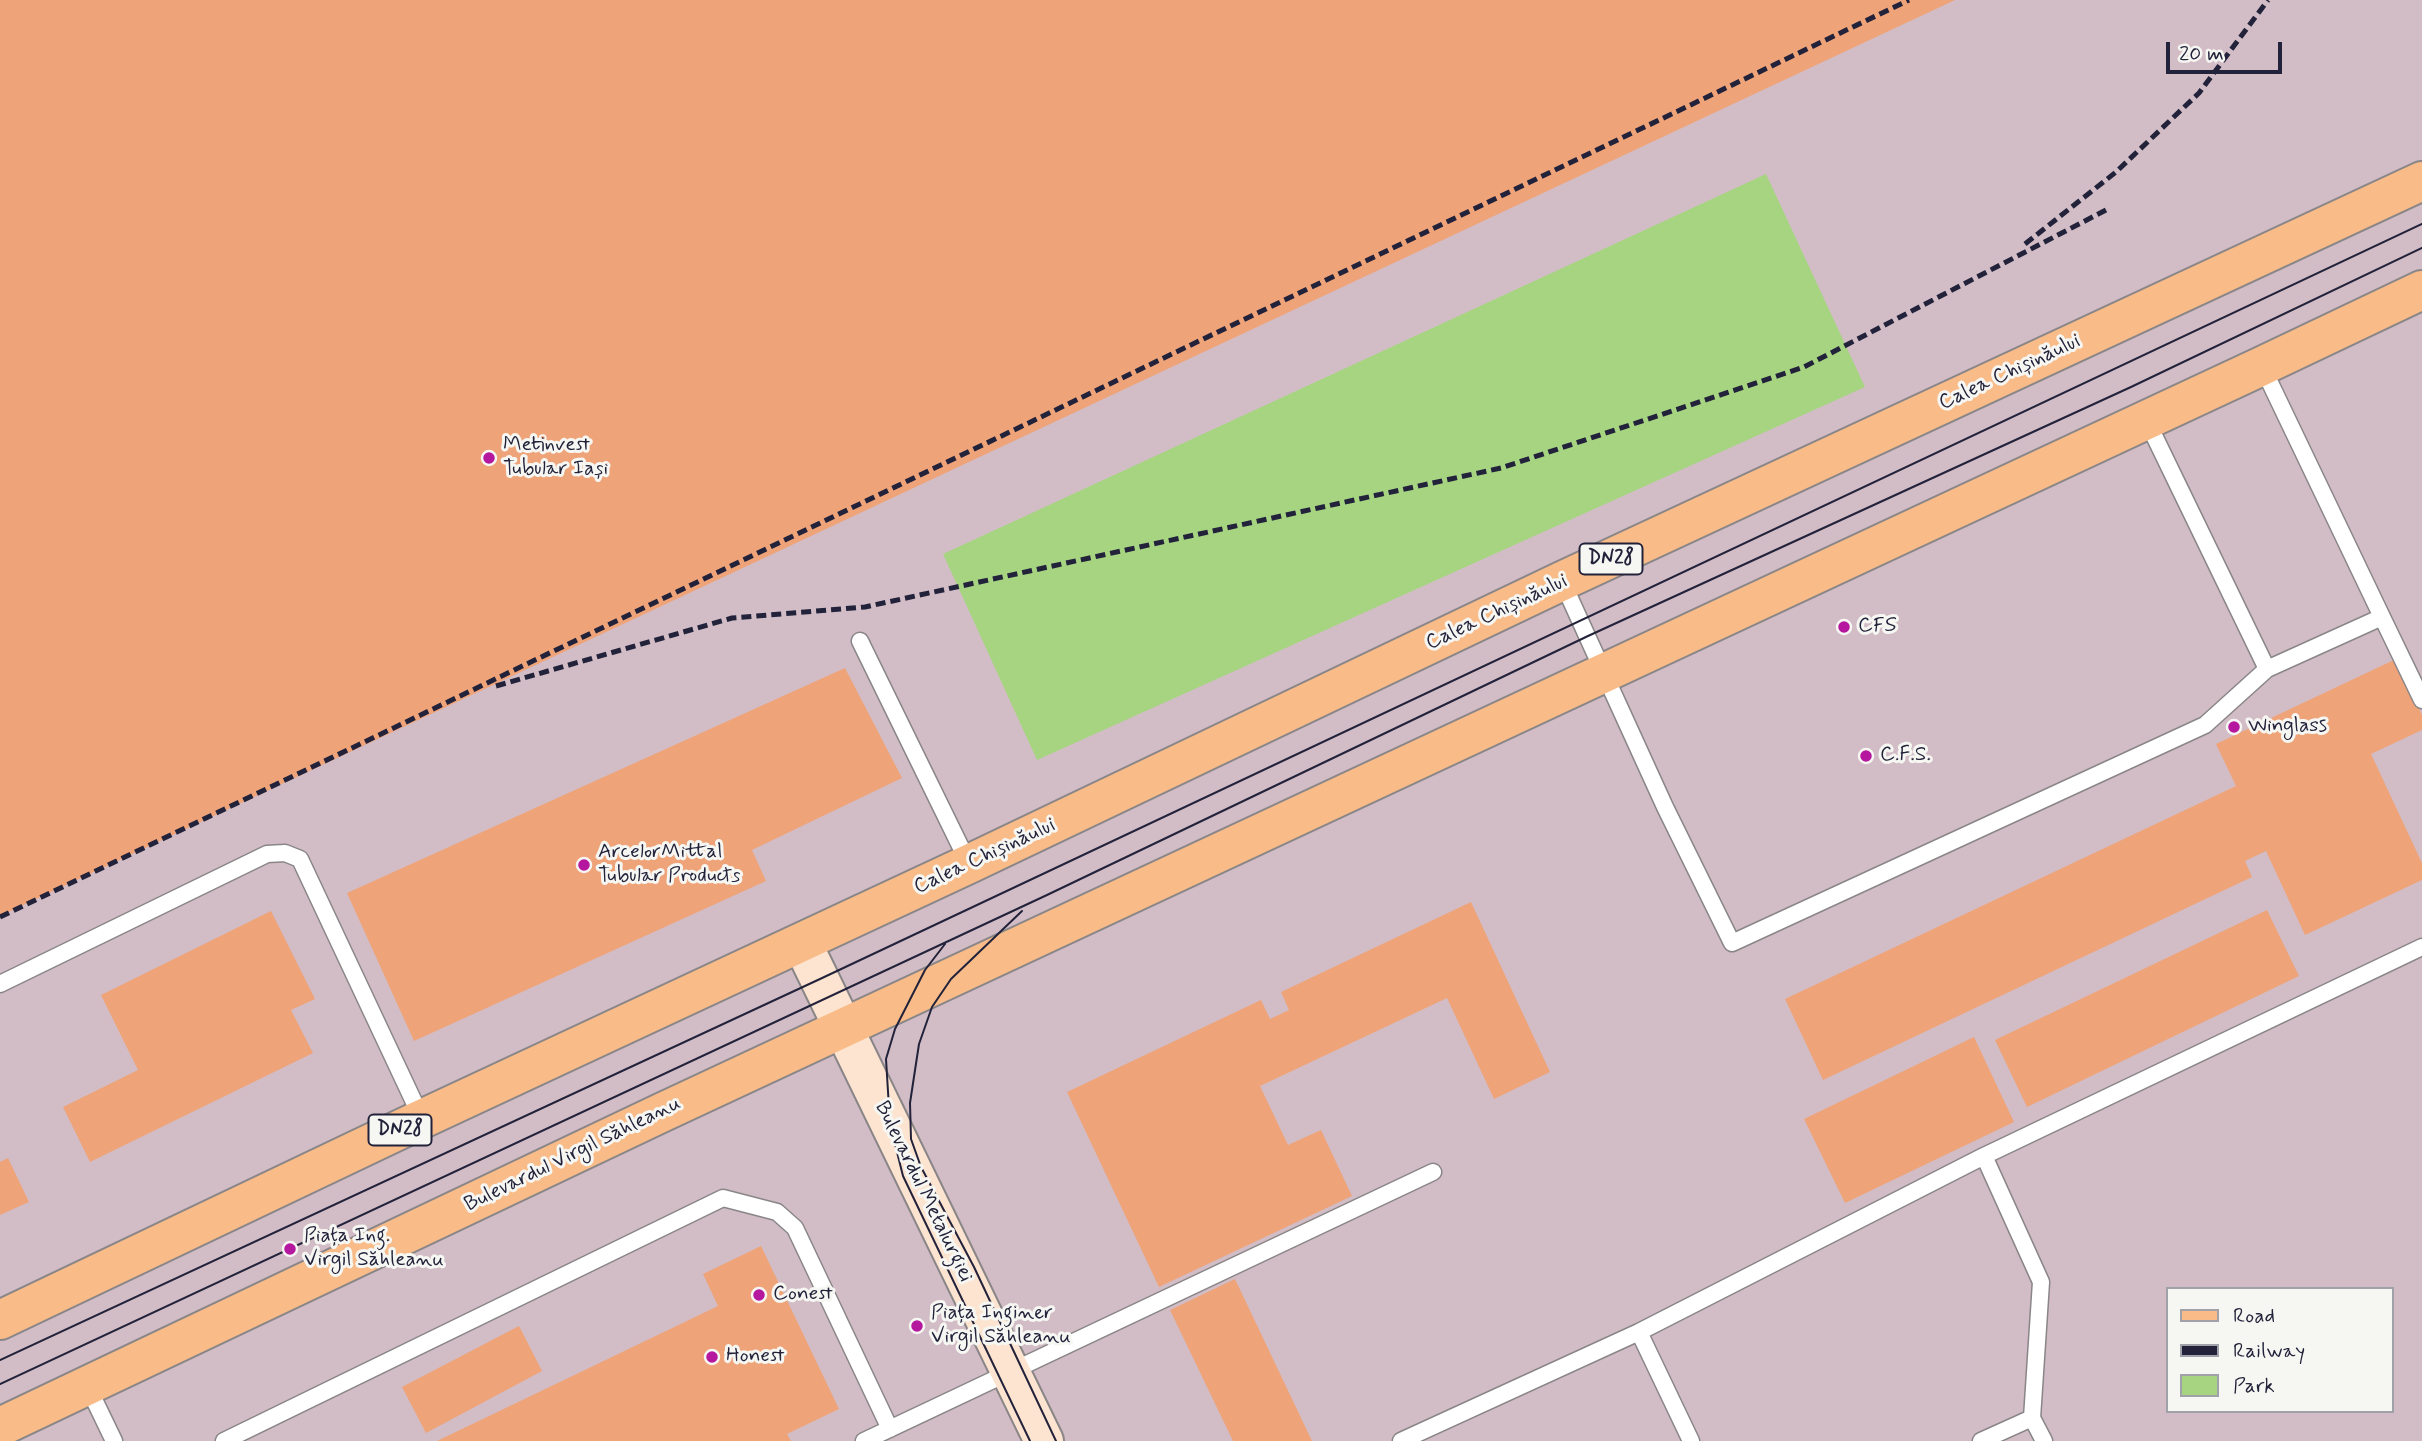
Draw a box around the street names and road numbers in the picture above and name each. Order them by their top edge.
street label: Calea Chișinăului [1935,329,2085,417]
road number: DN28 [1580,544,1642,574]
street label: Calea Chișinăului [1422,569,1572,657]
street label: Calea Chișinăului [910,813,1060,901]
street label: Bulevardul Virgil Săhleanu [461,1092,685,1218]
street label: Bulevardul Metalurgiei [868,1097,978,1287]
road number: DN28 [368,1114,432,1146]

